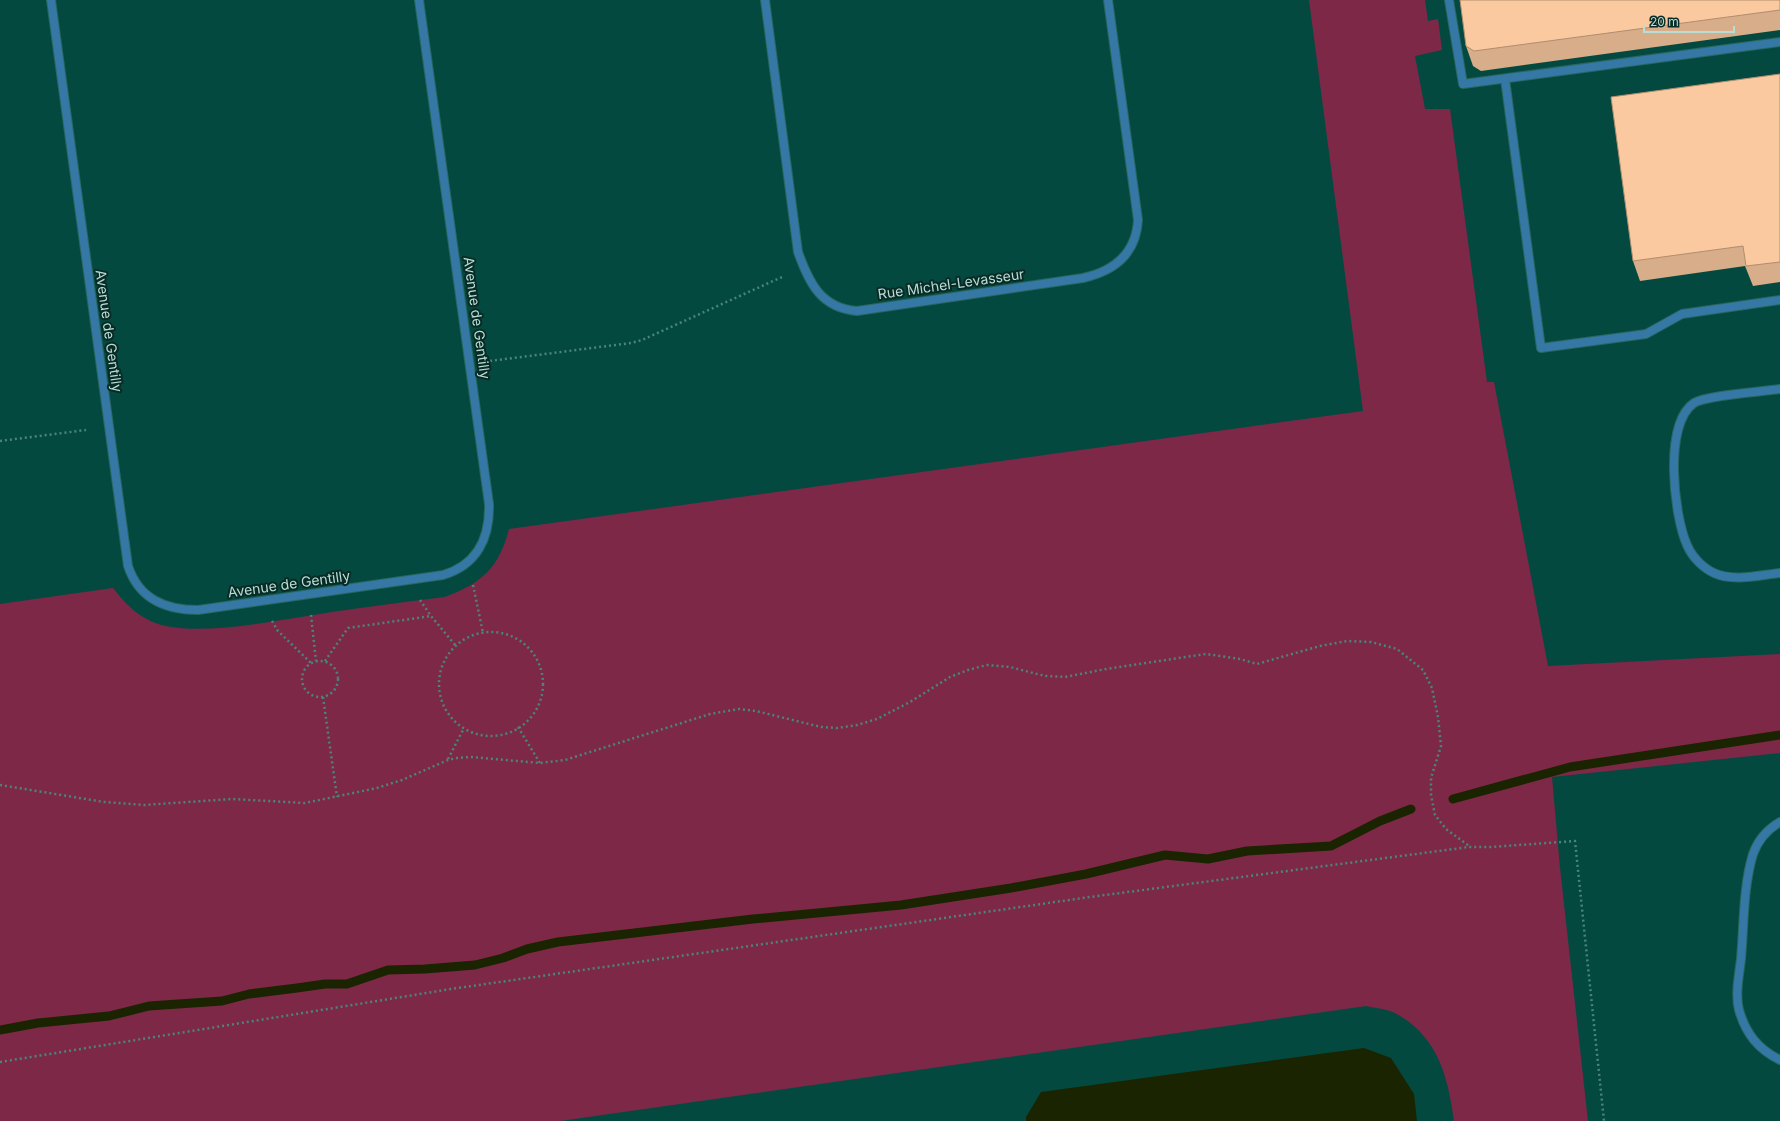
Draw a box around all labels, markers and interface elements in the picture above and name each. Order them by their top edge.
scale bar [1644,8,1734,34]
text: 20 m [1650,14,1679,29]
street label: Avenue de Gentilly [460,256,495,380]
street label: Rue Michel-Levasseur [877,265,1025,302]
street label: Avenue de Gentilly [92,269,127,393]
street label: Avenue de Gentilly [227,566,351,601]

